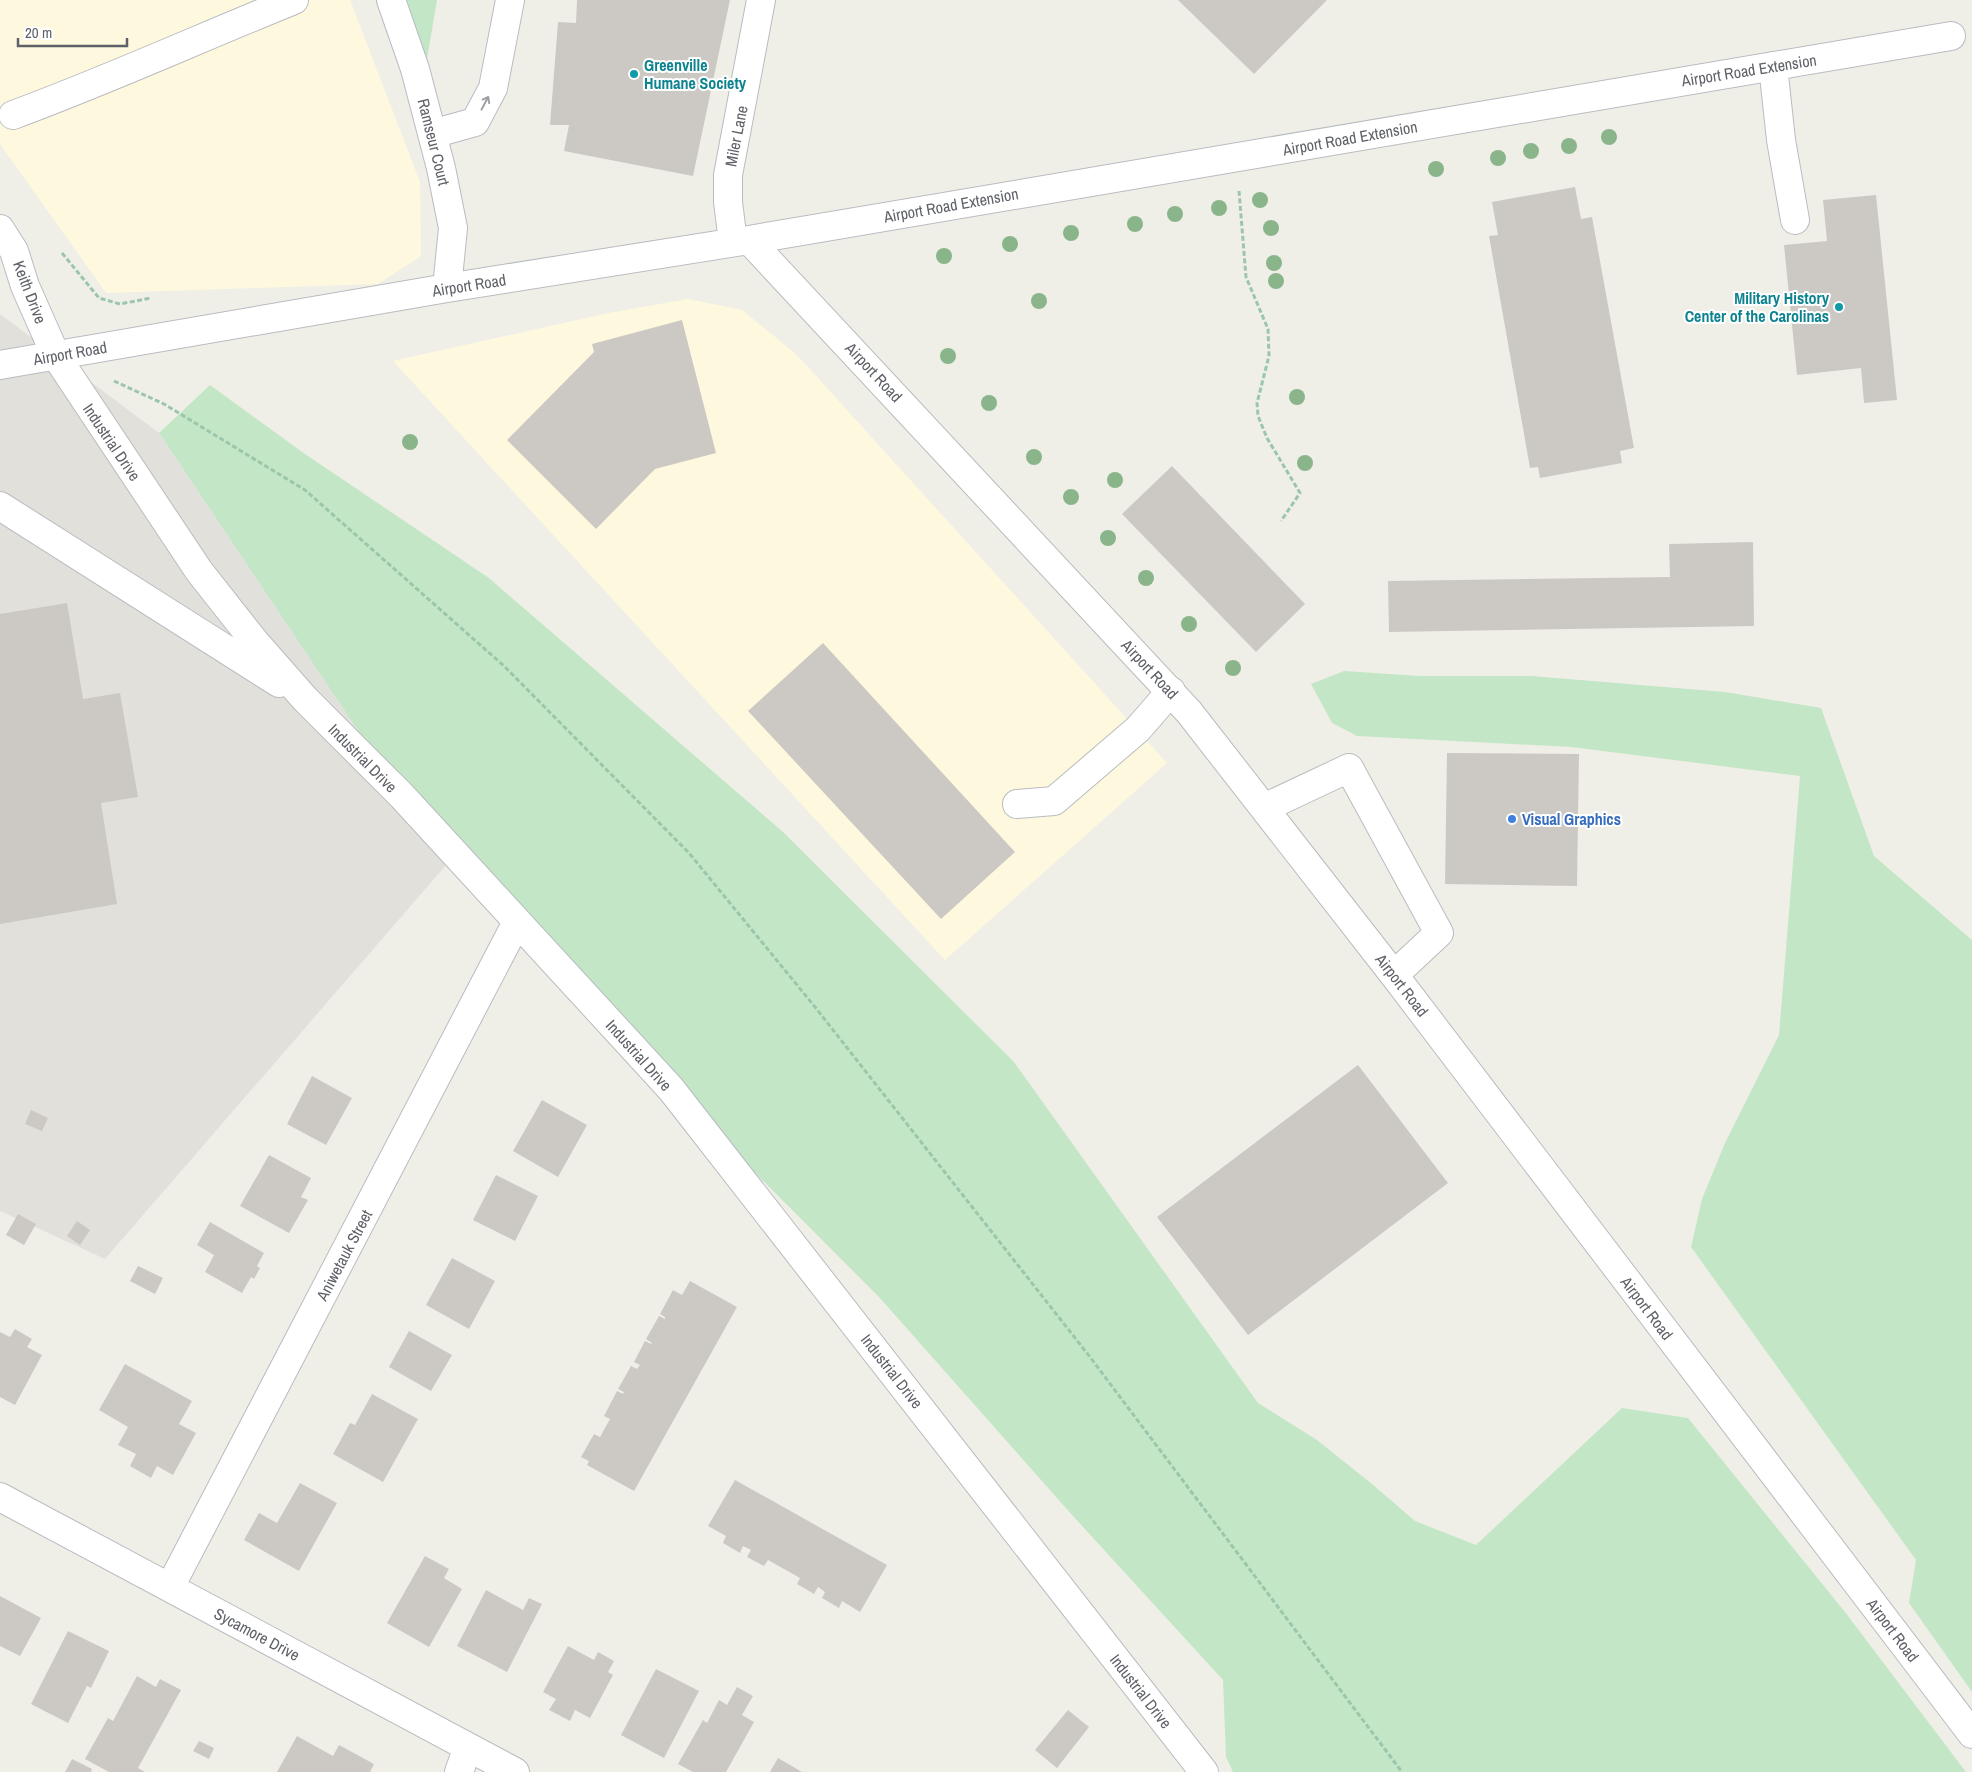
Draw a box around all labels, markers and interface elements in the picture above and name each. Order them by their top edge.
scale bar [18,15,126,47]
text: 20 m [25,22,52,43]
street label: Airport Road Extension [1679,48,1818,92]
place label: Greenville Humane Society [644,54,747,94]
marker: Greenville Humane Society [628,68,640,80]
street label: Ramseur Court [413,96,456,188]
one-way arrow [481,96,490,111]
street label: Miler Lane [719,103,753,169]
street label: Airport Road Extension [1280,115,1419,161]
street label: Airport Road Extension [881,182,1020,228]
street label: Keith Drive [8,257,52,327]
street label: Airport Road [430,268,507,302]
place label: Military History Center of the Carolinas [1685,287,1830,327]
marker: Military History Center of the Carolinas [1833,301,1845,313]
street label: Airport Road [30,336,109,370]
street label: Airport Road [840,337,907,407]
street label: Industrial Drive [78,399,146,485]
street label: Airport Road [1116,634,1183,704]
street label: Industrial Drive [324,719,402,797]
place label: Visual Graphics [1522,808,1621,830]
marker: Visual Graphics [1506,813,1518,825]
street label: Airport Road [1370,948,1434,1021]
street label: Industrial Drive [601,1015,677,1095]
street label: Aniwetauk Street [310,1205,377,1305]
street label: Airport Road [1615,1271,1678,1344]
street label: Industrial Drive [856,1329,928,1413]
street label: Airport Road [1861,1593,1924,1666]
street label: Sycamore Drive [210,1602,304,1666]
street label: Industrial Drive [1105,1649,1177,1733]

